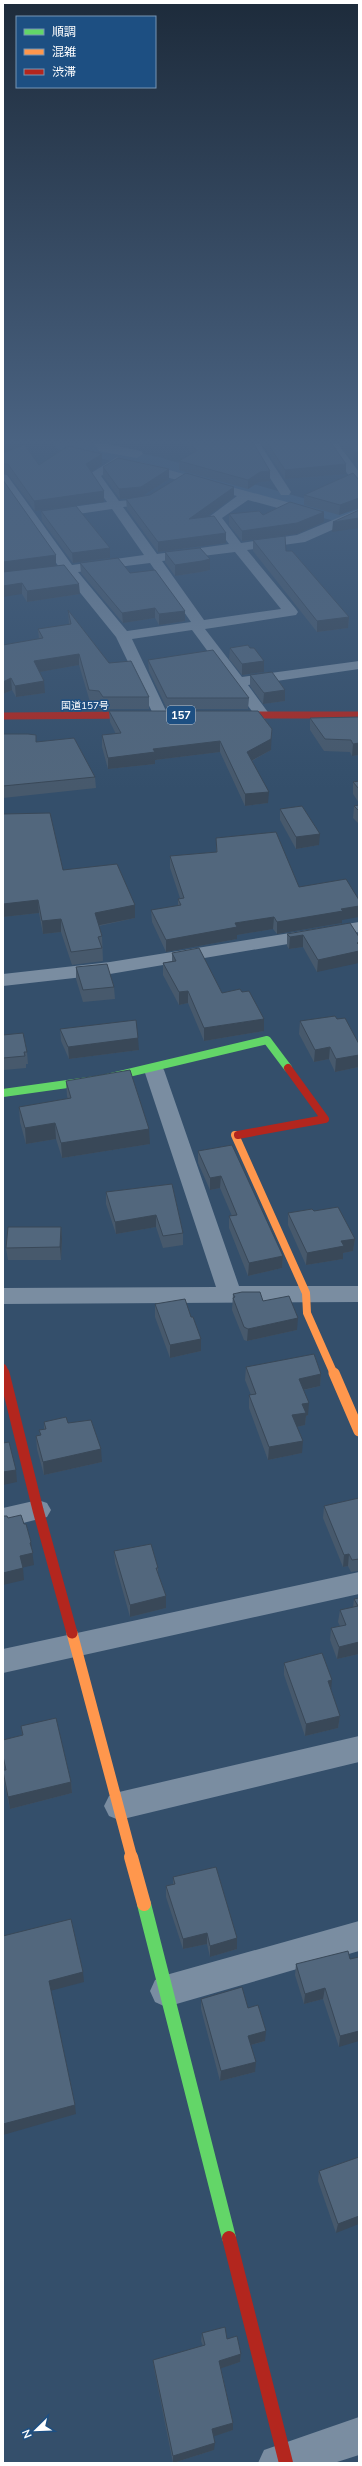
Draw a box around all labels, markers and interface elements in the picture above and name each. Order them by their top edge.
legend [16,16,156,88]
text: 順調 [52,24,76,39]
text: 混雑 [52,44,76,59]
text: 渋滞 [52,64,76,79]
street label: 国道157号 [61,699,109,712]
road number: 157 [167,706,195,724]
north arrow [16,2410,56,2450]
text: N [19,2427,35,2440]

